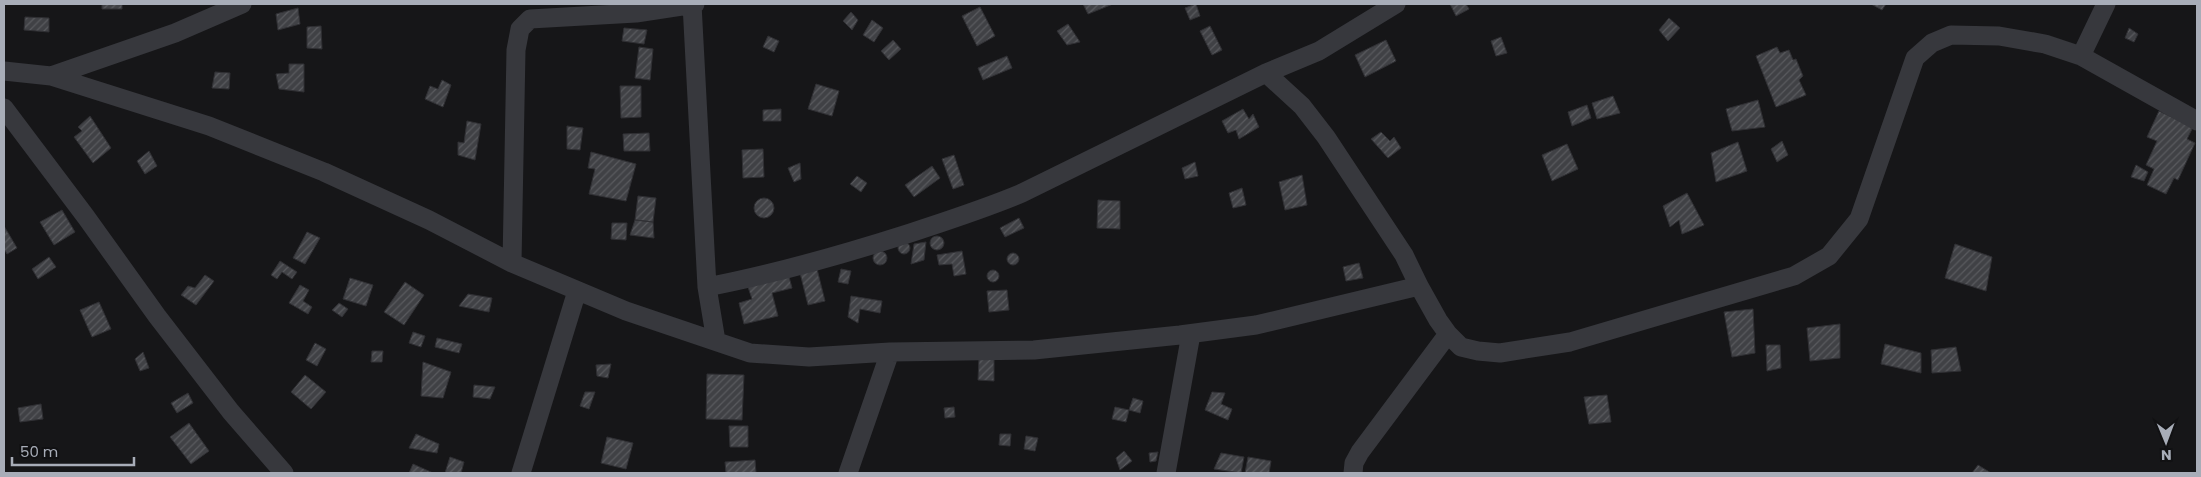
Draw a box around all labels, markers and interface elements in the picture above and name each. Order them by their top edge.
north arrow [2141,417,2191,467]
scale bar [12,434,135,466]
text: 50 m [20,441,58,462]
text: N [2161,445,2172,465]

